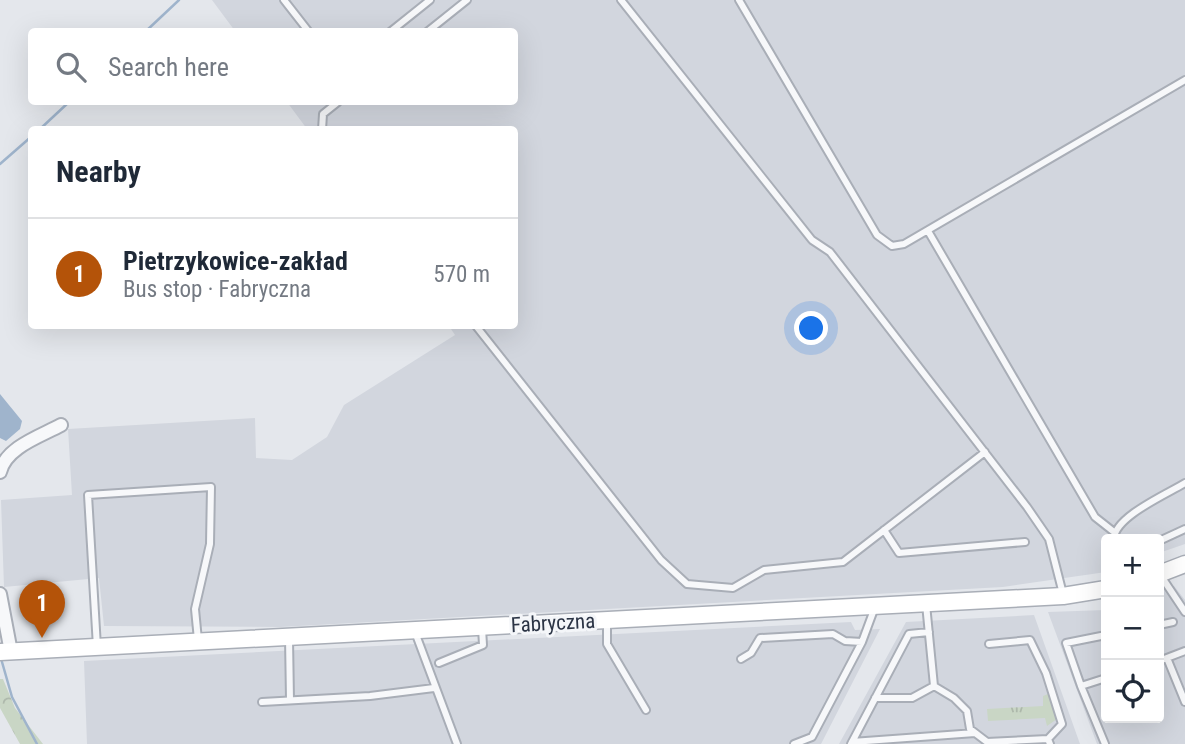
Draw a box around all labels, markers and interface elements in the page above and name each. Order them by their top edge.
search box [28,28,518,105]
icon: search [52,48,90,86]
text: Search here [108,52,229,82]
text: Nearby [56,154,141,189]
text: Pietrzykowice-zakład [123,246,348,276]
text: 1 [73,261,85,288]
text: 570 m [433,261,490,288]
text: Bus stop · Fabryczna [123,276,311,303]
your location [794,311,828,345]
map controls [1101,534,1164,723]
button: + [1101,534,1164,597]
pin: 1 [19,580,65,638]
button: − [1101,597,1164,660]
street label: Fabryczna [510,609,596,637]
button: locate [1101,660,1164,723]

